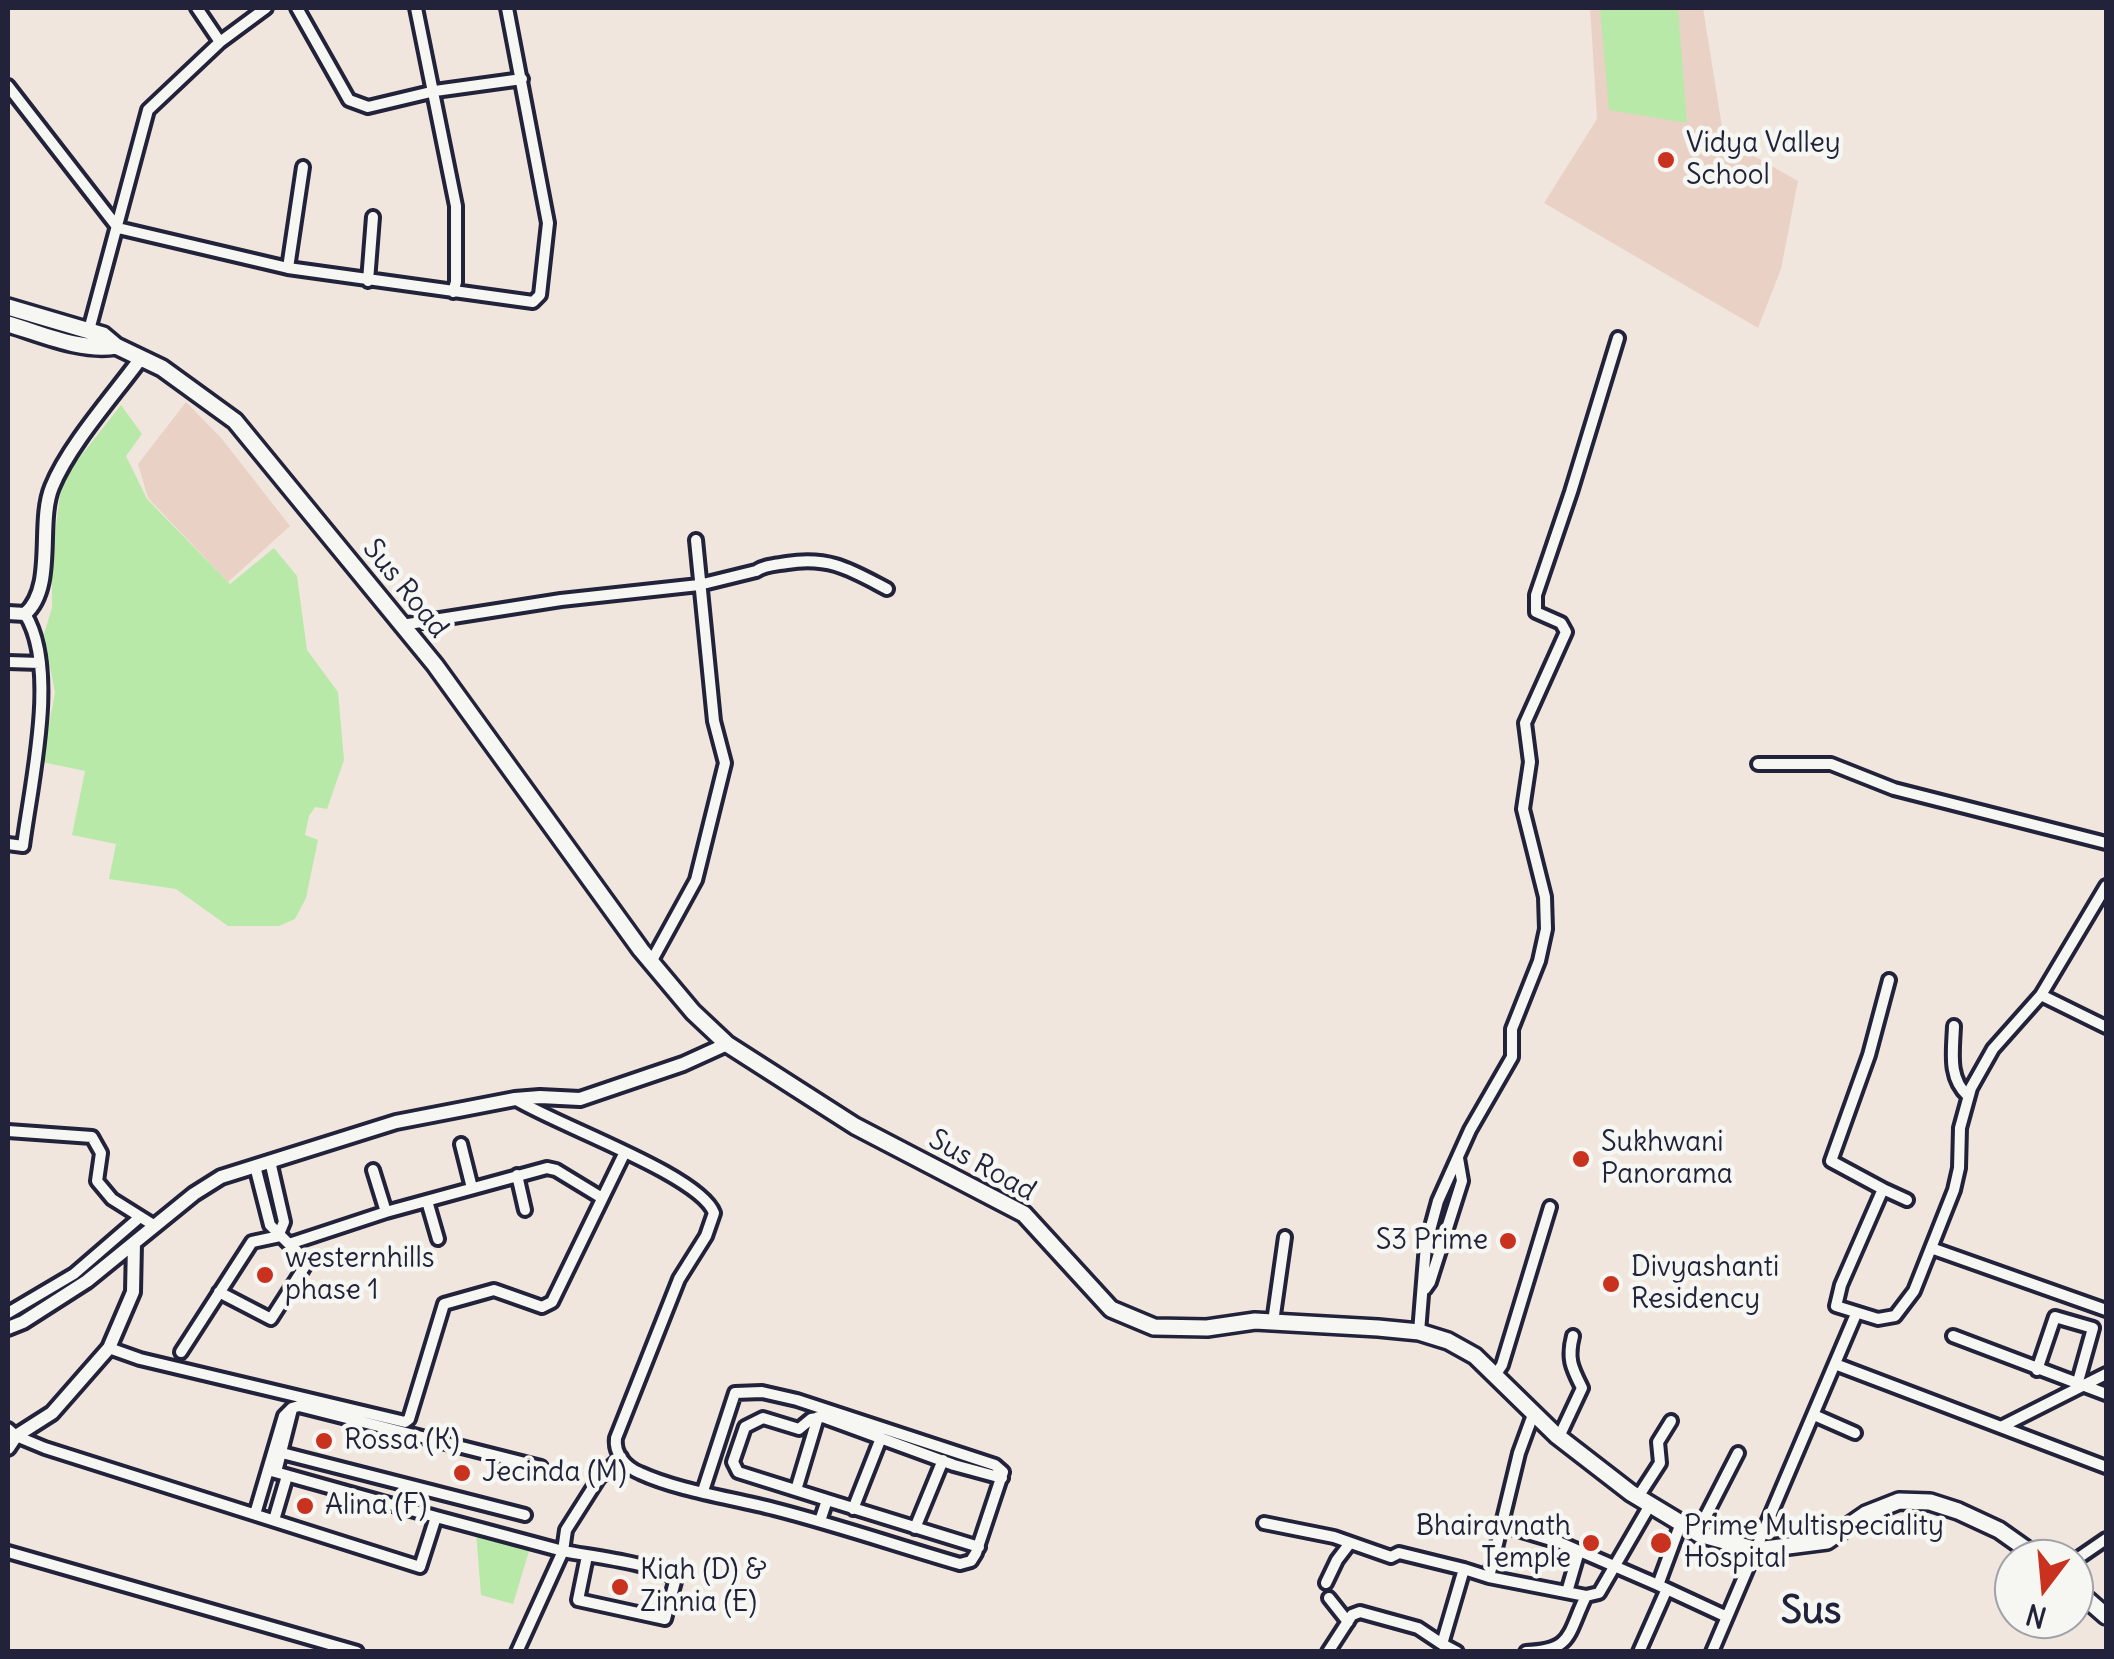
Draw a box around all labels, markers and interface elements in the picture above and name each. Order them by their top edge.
place label: Vidya Valley School [1686,127,1841,193]
marker: Vidya Valley School [1655,149,1677,171]
street label: Sus Road [355,533,455,645]
street label: Sus Road [923,1123,1041,1209]
place label: Sukhwani Panorama [1601,1126,1733,1192]
marker: Sukhwani Panorama [1570,1148,1592,1170]
place label: S3 Prime [1376,1224,1488,1258]
marker: S3 Prime [1497,1230,1519,1252]
place label: westernhills phase 1 [285,1242,434,1308]
place label: Divyashanti Residency [1631,1251,1779,1317]
marker: westernhills phase 1 [254,1264,276,1286]
marker: Divyashanti Residency [1600,1273,1622,1295]
place label: Rossa (K) [344,1424,460,1458]
marker: Rossa (K) [313,1430,335,1452]
place label: Jecinda (M) [482,1456,627,1490]
marker: Jecinda (M) [451,1462,473,1484]
place label: Alina (F) [325,1489,427,1523]
marker: Alina (F) [294,1495,316,1517]
place label: Bhairavnath Temple [1416,1510,1571,1576]
place label: Prime Multispeciality Hospital [1684,1510,1944,1576]
marker: Prime Multispeciality Hospital [1648,1530,1674,1556]
marker: Bhairavnath Temple [1580,1532,1602,1554]
north arrow [1994,1539,2094,1639]
place label: Kiah (D) & Zinnia (E) [640,1554,767,1620]
marker: Kiah (D) & Zinnia (E) [609,1576,631,1598]
district label: Sus [1781,1589,1841,1635]
text: N [2022,1596,2051,1636]

